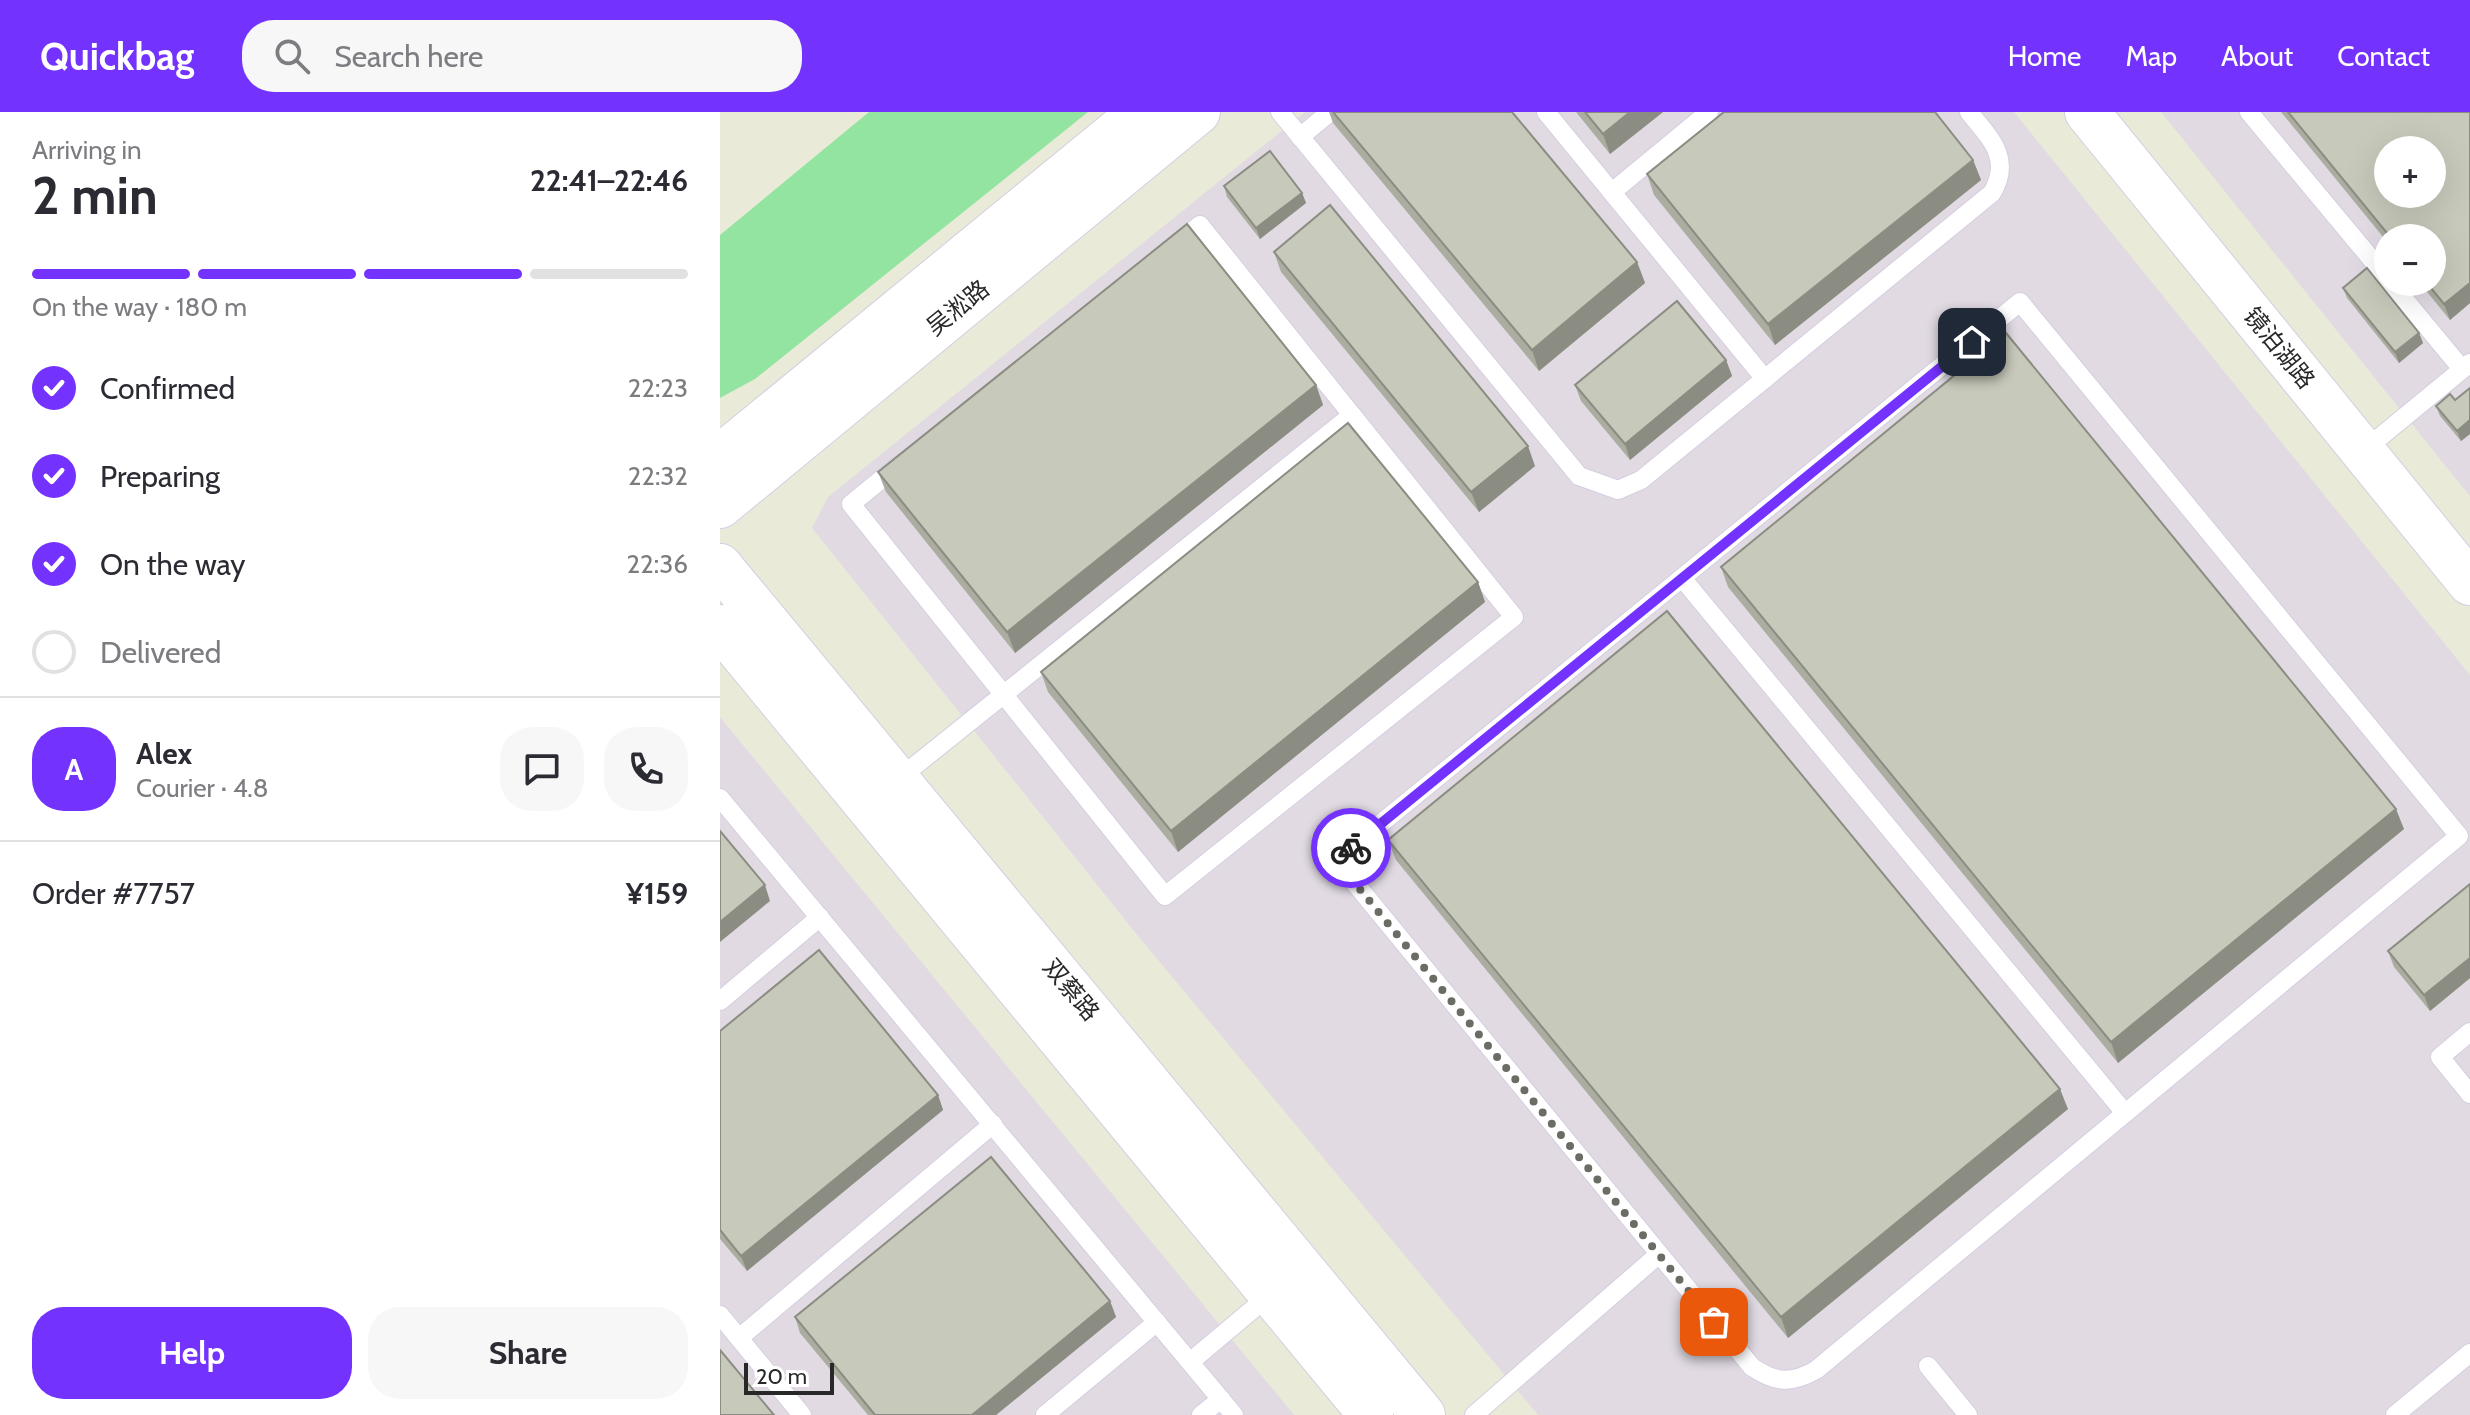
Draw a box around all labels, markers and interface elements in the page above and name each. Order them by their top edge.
search box [242,20,802,92]
text: Quickbag [40,33,194,80]
icon: search [270,34,314,78]
text: Search here [334,38,483,75]
text: Home [2008,39,2081,73]
text: Map [2125,39,2177,73]
text: About [2221,39,2293,73]
text: Contact [2337,39,2430,73]
text: Arriving in [32,134,142,166]
map controls [2374,136,2446,296]
button: + [2374,136,2446,208]
text: 22:41–22:46 [530,162,688,199]
text: 2 min [32,164,158,227]
button: − [2374,224,2446,296]
street label: 吴淞路 [921,274,995,342]
text: On the way · 180 m [32,291,247,323]
street label: 镜泊湖路 [2238,301,2321,394]
pin [1938,308,2006,376]
icon: home [1950,320,1994,364]
icon: check [32,366,76,410]
text: Confirmed [100,370,235,407]
text: 22:23 [628,372,688,404]
icon: check [32,454,76,498]
text: Preparing [100,458,220,495]
text: 22:32 [628,460,688,492]
icon: check [32,542,76,586]
text: On the way [100,546,245,583]
text: 22:36 [627,548,688,580]
text: Delivered [100,634,221,671]
button: chat [500,727,584,811]
button: phone [604,727,688,811]
text: Alex [136,735,192,772]
text: A [65,751,83,788]
text: Courier · 4.8 [136,772,269,804]
courier [1311,808,1391,888]
icon: bike [1329,826,1373,870]
text: Order #7757 [32,875,195,912]
text: ¥159 [626,875,688,912]
street label: 双蔡路 [1037,953,1106,1027]
pin [1680,1288,1748,1356]
icon: bag [1692,1300,1736,1344]
button: Help [32,1307,352,1399]
button: Share [368,1307,688,1399]
scale bar [744,1359,834,1395]
text: 20 m [756,1363,807,1390]

